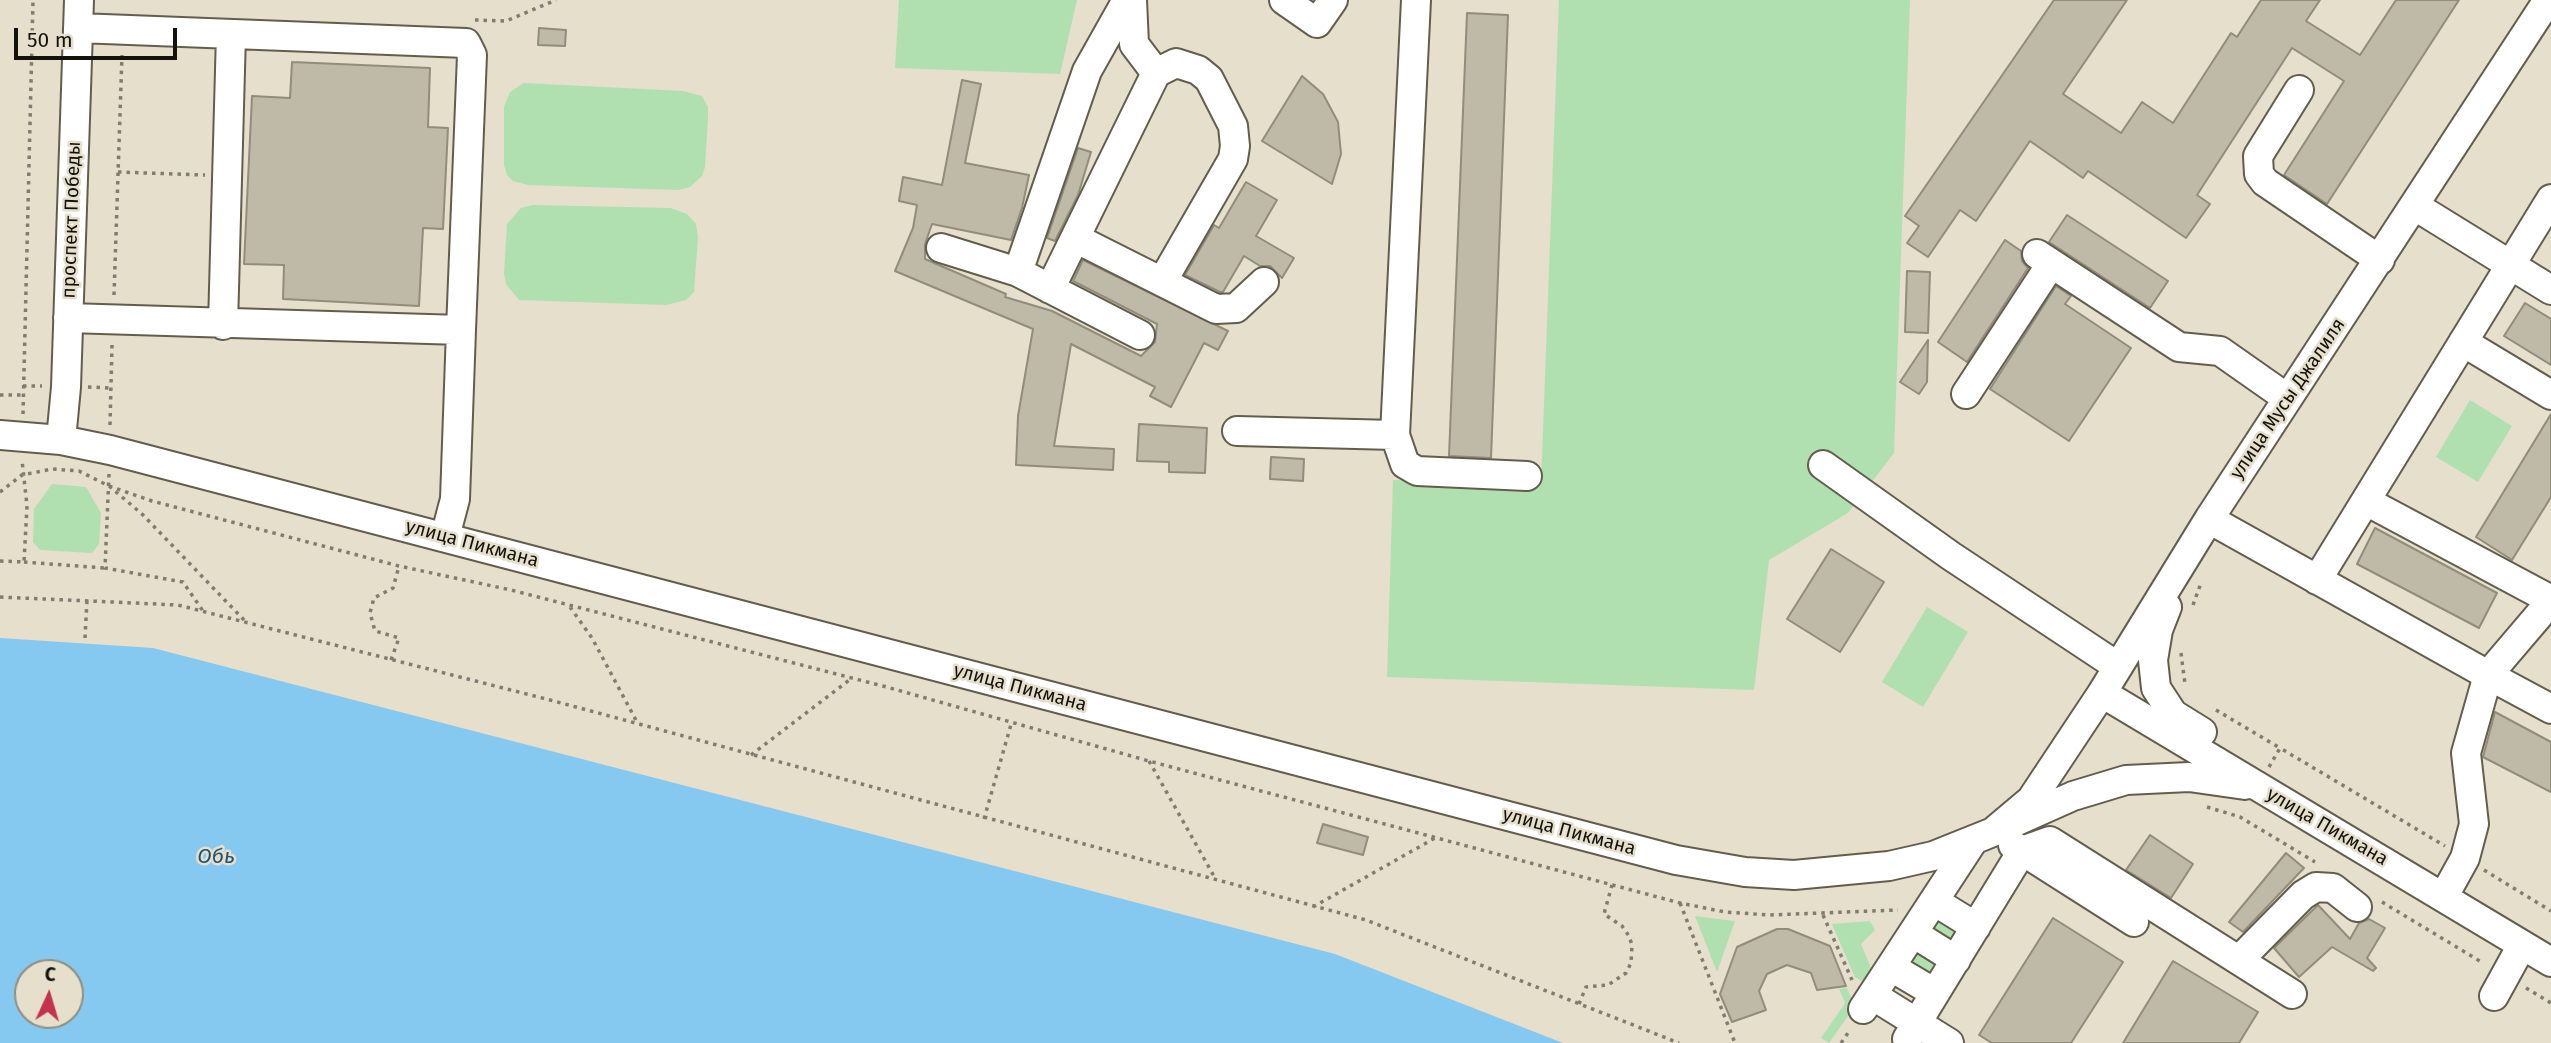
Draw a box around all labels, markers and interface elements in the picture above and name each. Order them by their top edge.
scale bar [18,14,180,58]
text: 50 m [27,27,73,53]
street label: проспект Победы [58,141,86,299]
street label: улица Мусы Джалиля [2226,314,2350,484]
street label: улица Пикмана [403,515,541,573]
street label: улица Пикмана [951,659,1089,717]
street label: улица Пикмана [2262,783,2392,871]
street label: улица Пикмана [1500,803,1638,861]
water label: Обь [197,844,235,870]
north arrow [14,959,84,1029]
text: С [44,963,57,986]

